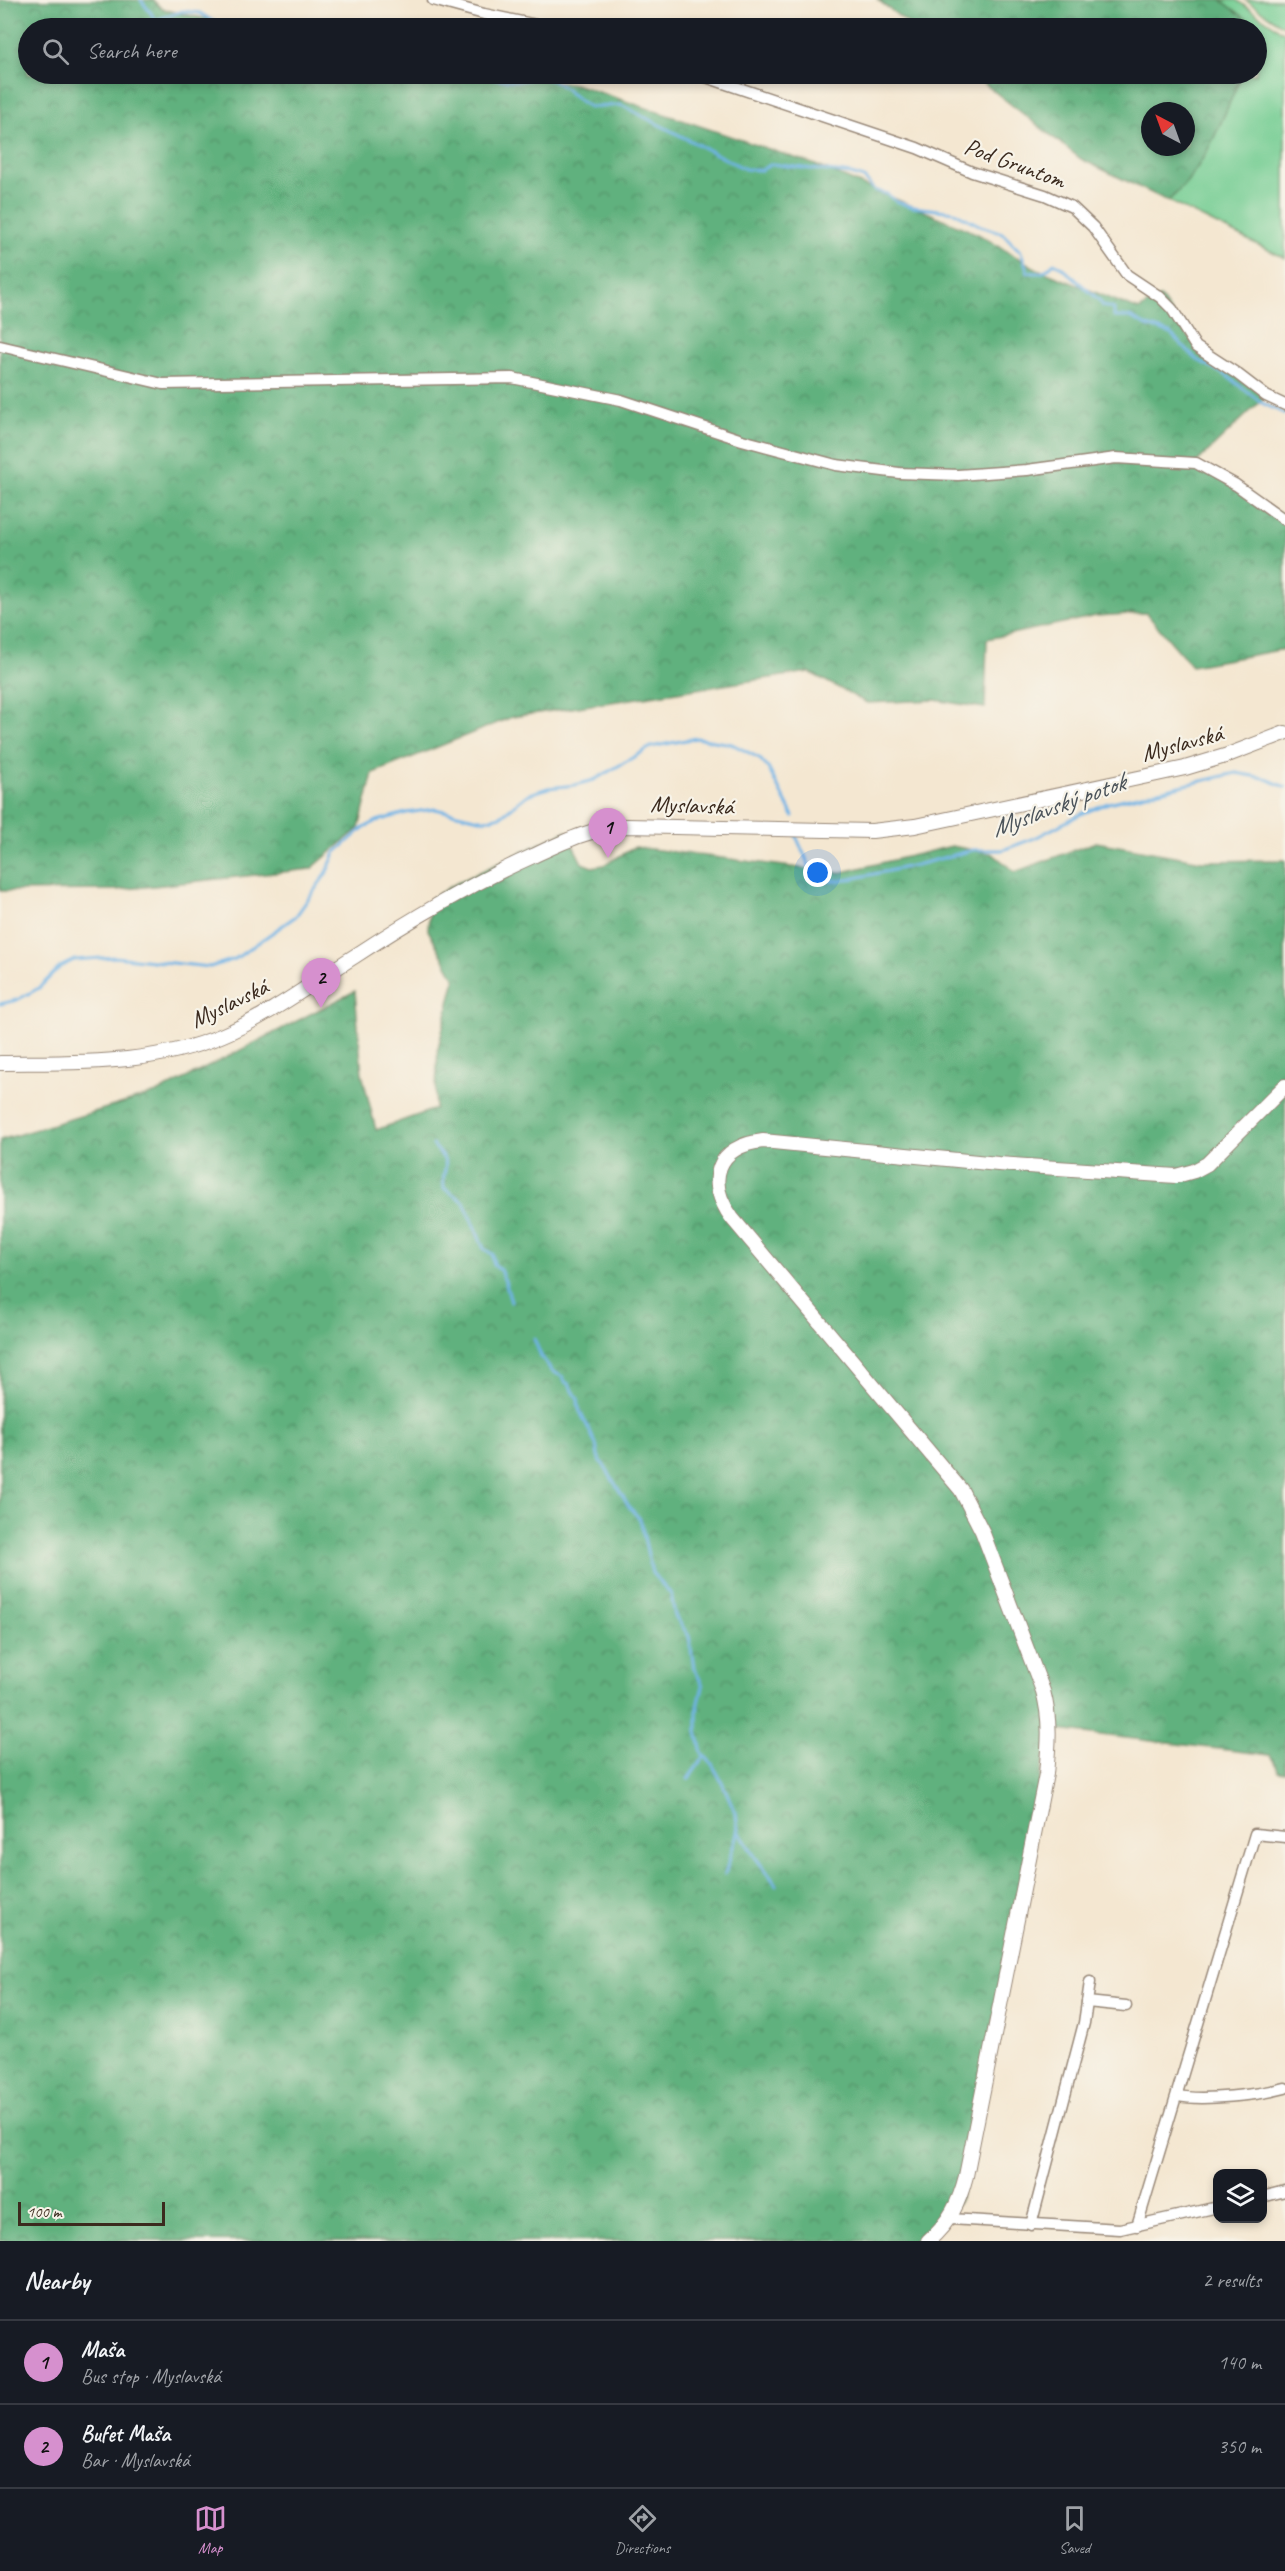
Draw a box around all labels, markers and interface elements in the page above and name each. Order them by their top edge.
search box [18,18,1267,84]
icon: search [39,35,72,68]
text: Search here [87,37,177,65]
north arrow [1141,102,1195,156]
street label: Pod Gruntom [960,131,1071,196]
street label: Myslavská [1138,717,1228,768]
water label: Myslavský potok [987,764,1135,844]
street label: Myslavská [650,789,736,822]
pin: 1 [588,808,628,858]
your location [803,858,832,887]
pin: 2 [302,958,340,1008]
street label: Myslavská [185,970,275,1035]
map controls [1213,2169,1267,2223]
button: layers [1213,2169,1267,2223]
scale bar [18,2199,165,2226]
text: 100 m [27,2202,61,2222]
text: Nearby [24,2264,89,2297]
text: 2 results [1202,2268,1261,2293]
text: Maša [81,2336,124,2364]
text: 1 [39,2350,48,2375]
text: 140 m [1218,2350,1261,2375]
text: Bus stop · Myslavská [81,2364,221,2389]
text: Bufet Maša [81,2420,170,2448]
text: 2 [39,2434,48,2459]
text: 350 m [1218,2434,1261,2459]
text: Bar · Myslavská [81,2448,190,2473]
tab: Map [194,2502,227,2558]
tab: Directions [615,2502,670,2558]
tab: Saved [1058,2502,1091,2558]

